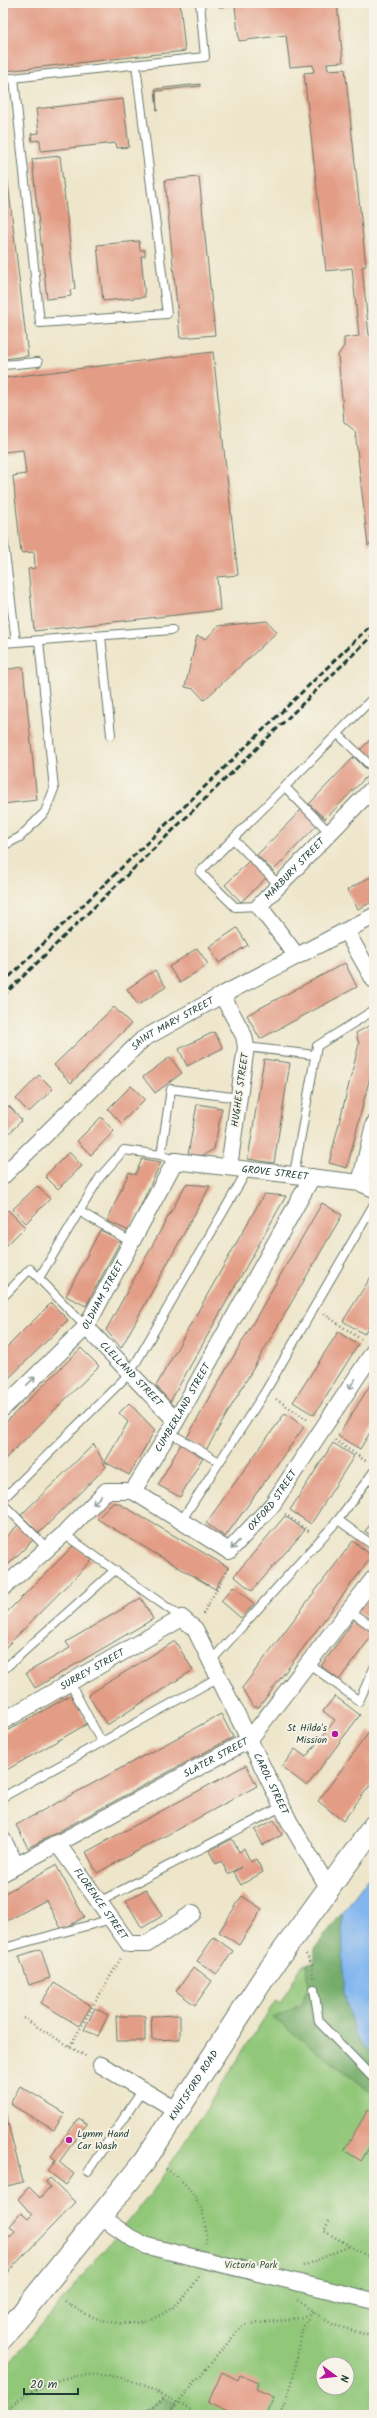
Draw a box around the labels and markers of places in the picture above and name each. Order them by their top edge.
place label: St Hilda's Mission [287,1720,328,1748]
marker: St Hilda's Mission [330,1729,340,1739]
place label: Lymm Hand Car Wash [77,2126,130,2154]
marker: Lymm Hand Car Wash [64,2135,74,2145]

